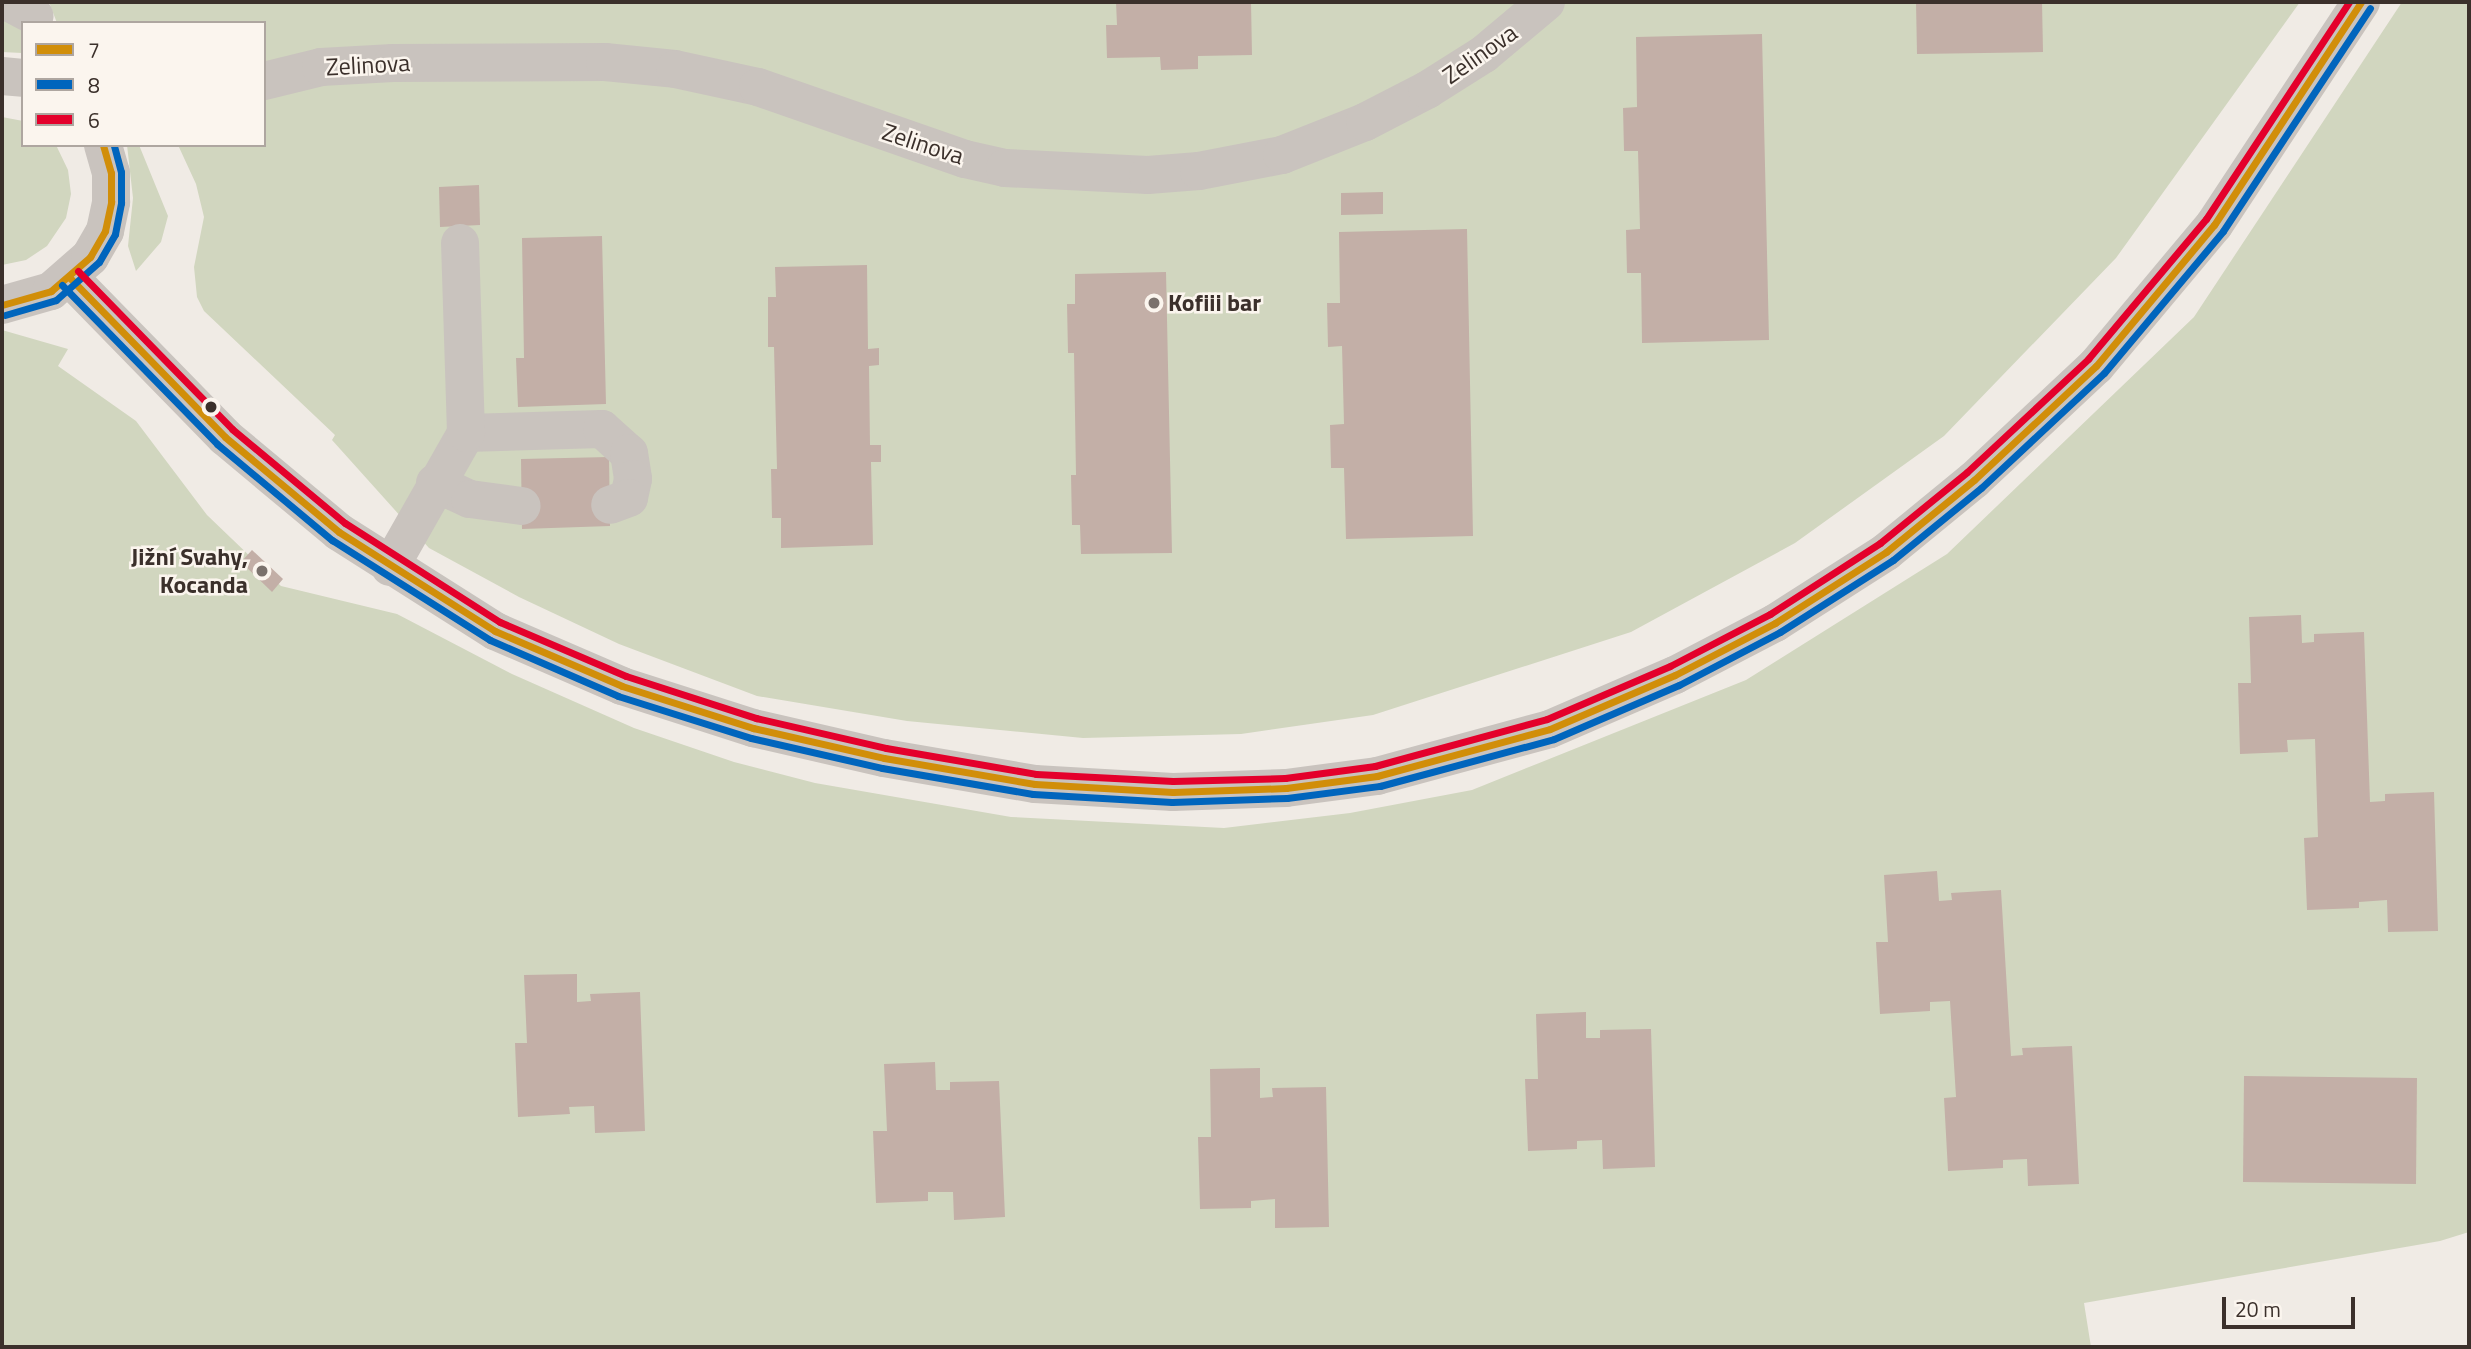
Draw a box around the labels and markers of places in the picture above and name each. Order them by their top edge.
place label: Kofiii bar [1168,289,1261,317]
marker: Kofiii bar [1146,295,1162,311]
unlabelled marker [204,400,218,414]
place label: Jižní Svahy, Kocanda [131,543,248,599]
marker: Jižní Svahy, Kocanda [254,563,270,579]

